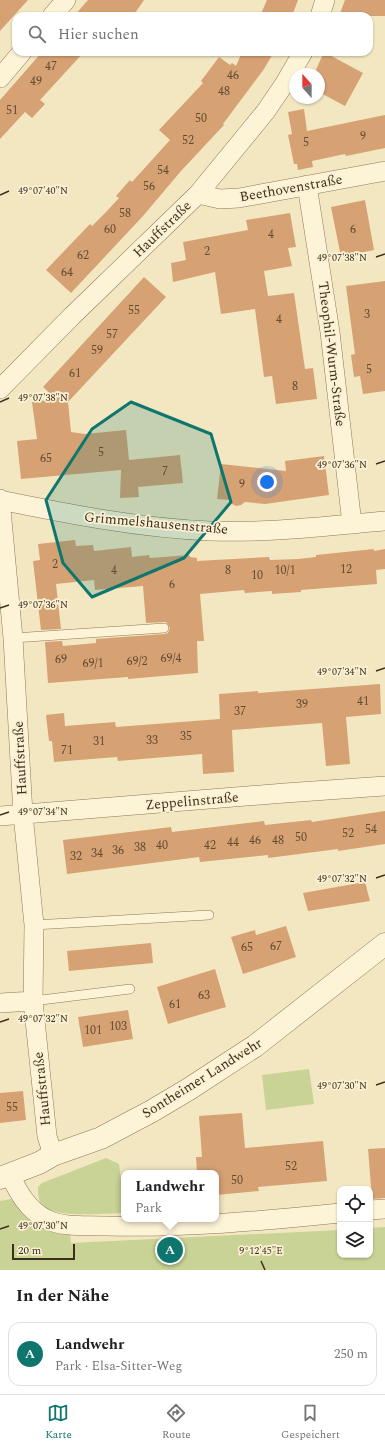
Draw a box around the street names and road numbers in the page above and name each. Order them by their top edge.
street label: Beethovenstraße [238,169,344,207]
street label: Hauffstraße [128,195,196,262]
street label: Theophil-Wurm-Straße [313,280,351,428]
street label: Grimmelshausenstraße [83,506,229,540]
street label: Hauffstraße [8,720,32,796]
street label: Zeppelinstraße [144,786,240,816]
street label: Sontheimer Landwehr [138,1032,267,1124]
street label: Hauffstraße [28,1051,56,1127]

